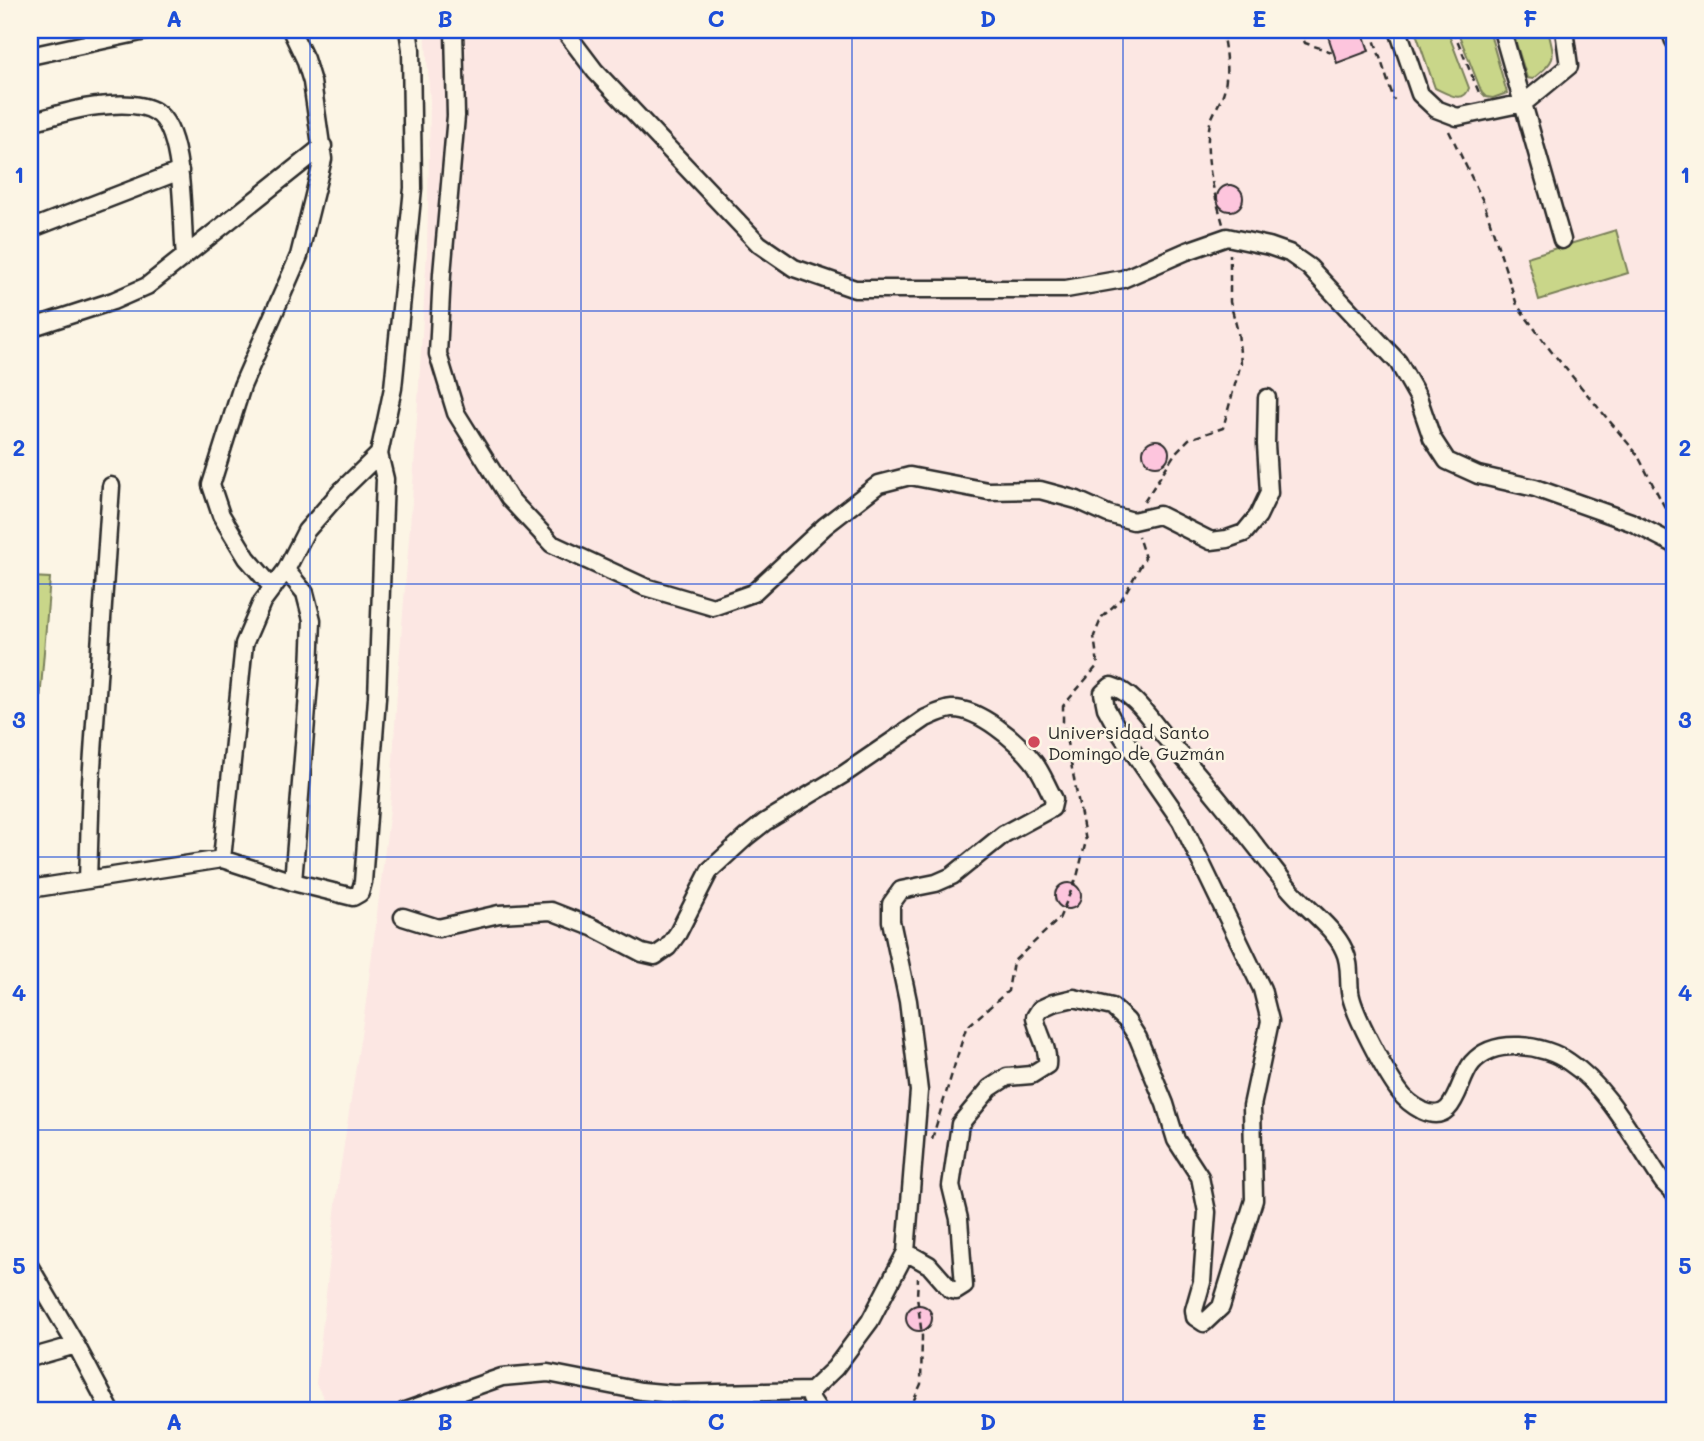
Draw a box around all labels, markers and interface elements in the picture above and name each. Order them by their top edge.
text: A [166,3,182,33]
text: B [437,3,453,33]
text: C [707,3,725,33]
text: D [980,3,996,33]
text: E [1252,3,1266,33]
text: F [1523,3,1537,33]
text: 1 [14,159,24,189]
text: 1 [1680,159,1690,189]
text: 2 [13,432,25,462]
text: 2 [1679,432,1691,462]
text: 3 [12,704,26,734]
text: 3 [1678,704,1692,734]
place label: Universidad Santo Domingo de Guzmán [1048,720,1225,765]
marker: Universidad Santo Domingo de Guzmán [1026,734,1042,750]
text: 4 [12,977,26,1007]
text: 4 [1678,977,1692,1007]
text: 5 [12,1250,26,1280]
text: 5 [1678,1250,1692,1280]
text: A [166,1406,182,1436]
text: B [437,1406,453,1436]
text: C [707,1406,725,1436]
text: D [980,1406,996,1436]
text: E [1252,1406,1266,1436]
text: F [1523,1406,1537,1436]

